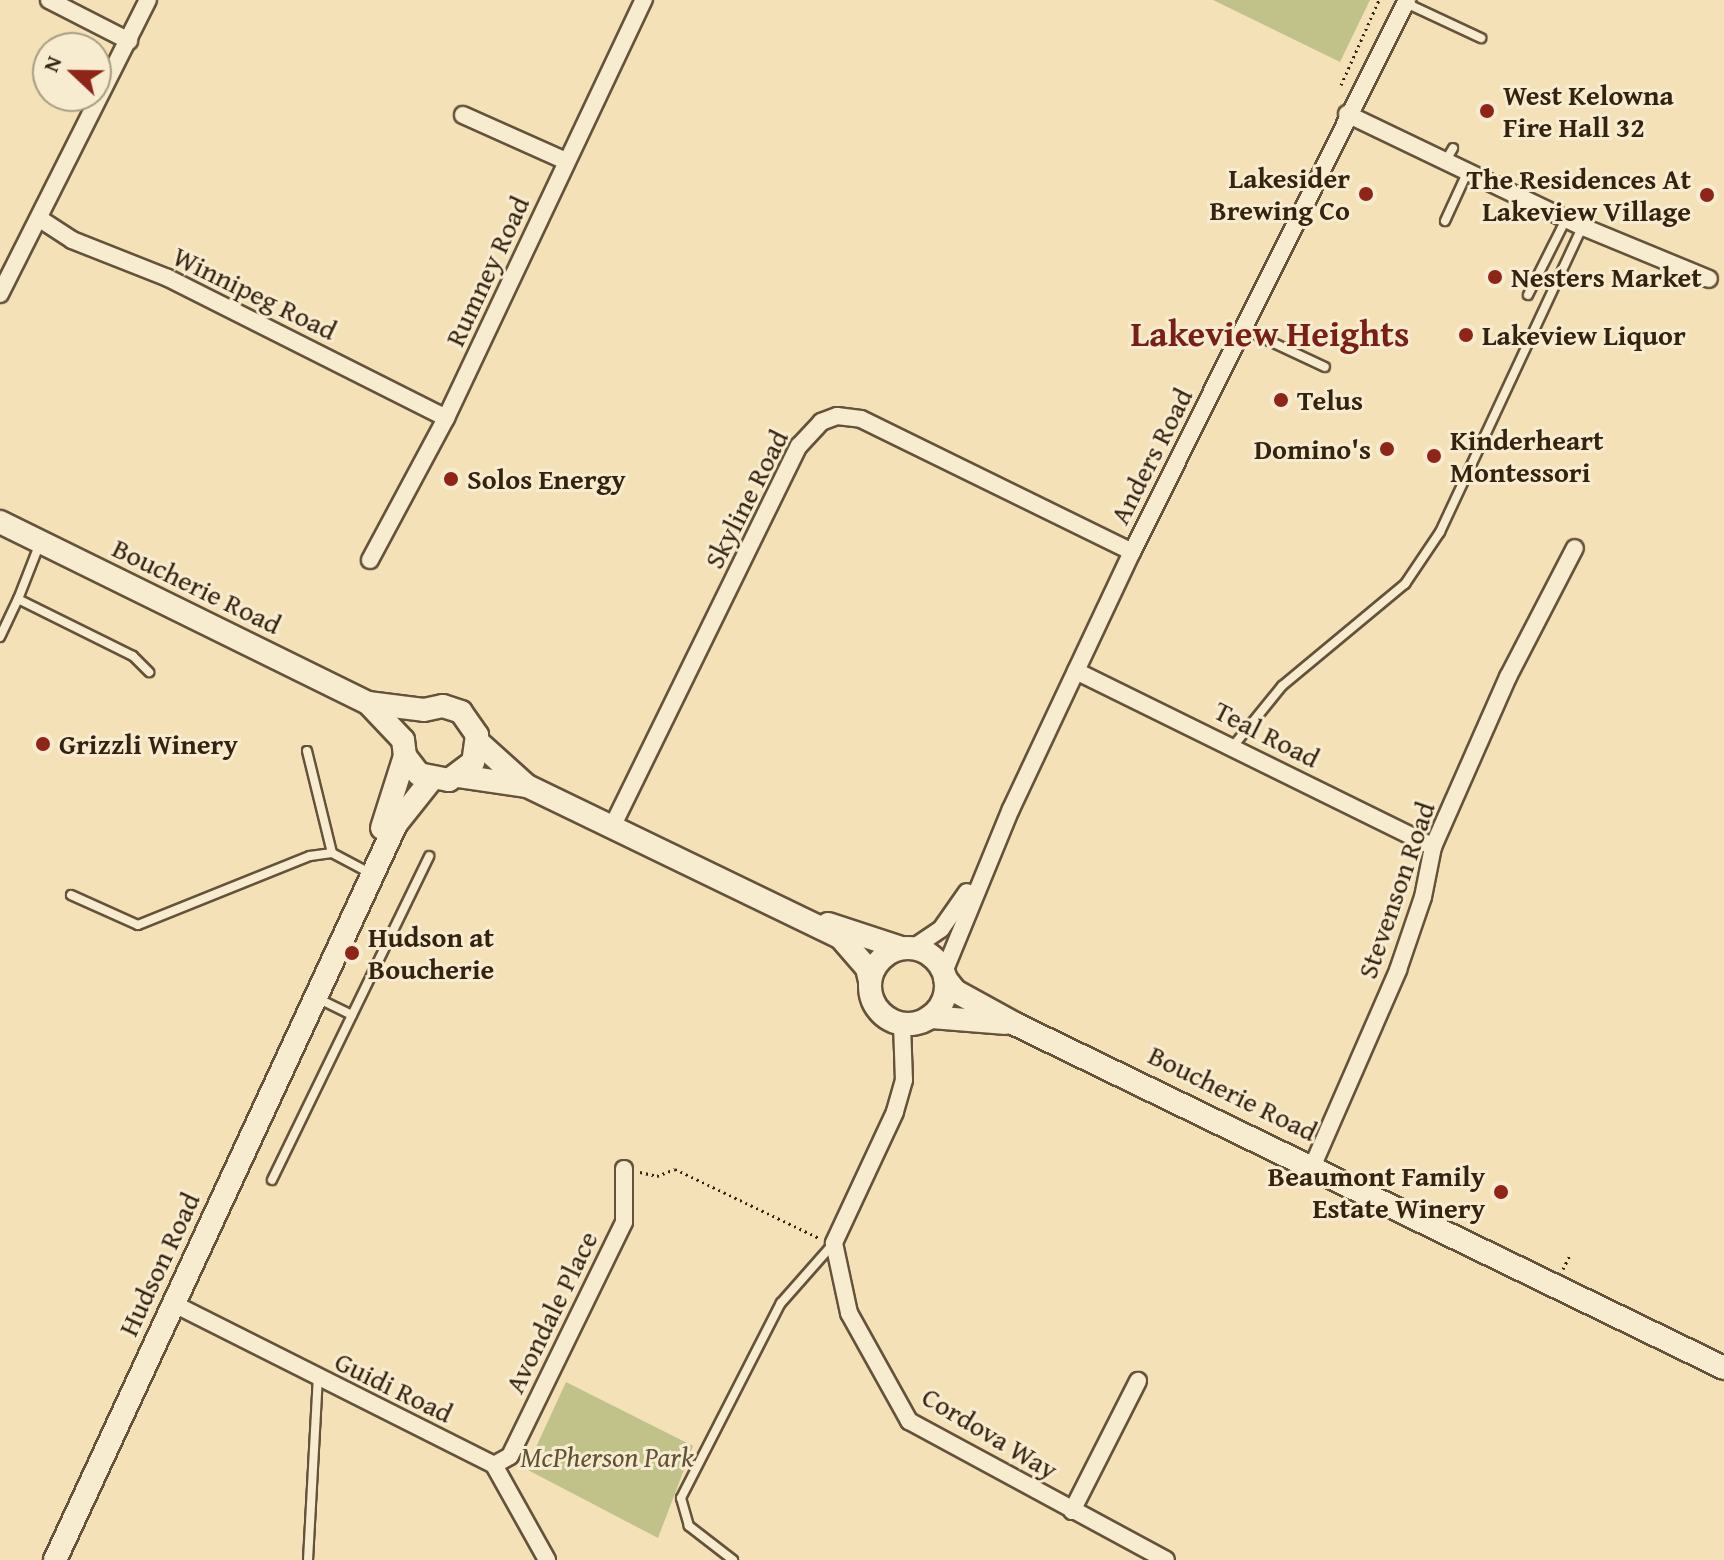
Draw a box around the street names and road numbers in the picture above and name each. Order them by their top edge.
street label: Rumney Road [438,191,536,351]
street label: Winnipeg Road [168,239,342,347]
street label: Anders Road [1102,382,1200,530]
street label: Skyline Road [697,424,795,574]
street label: Boucherie Road [107,531,287,641]
street label: Teal Road [1209,693,1325,775]
street label: Stevenson Road [1350,797,1442,983]
street label: Boucherie Road [1143,1038,1323,1148]
street label: Hudson Road [111,1187,207,1341]
street label: Avondale Place [497,1226,605,1398]
street label: Guidi Road [330,1344,458,1430]
street label: Cordova Way [916,1379,1064,1487]

